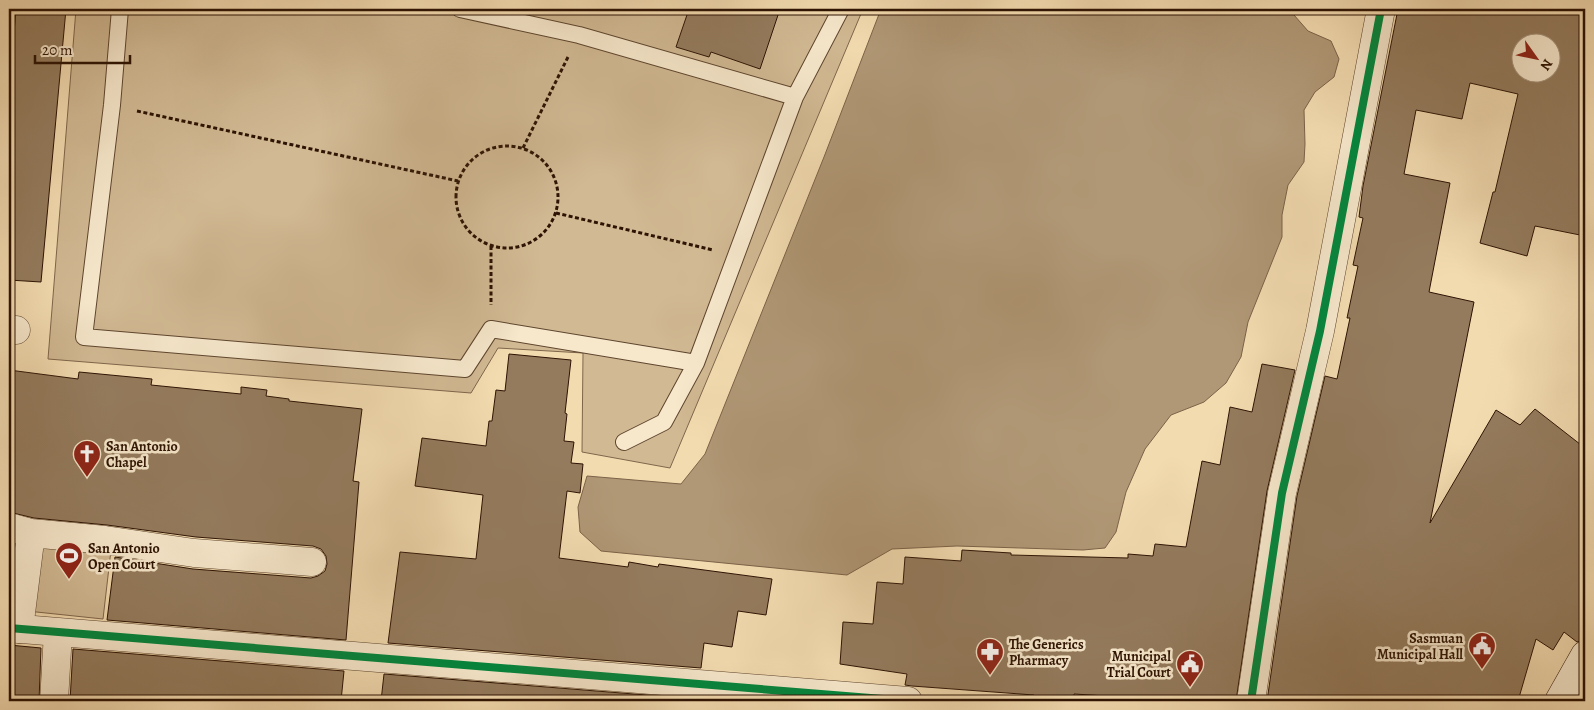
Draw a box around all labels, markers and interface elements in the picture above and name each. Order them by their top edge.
scale bar [35,32,130,64]
north arrow [1512,32,1562,82]
text: 20 m [42,40,73,60]
text: N [1536,55,1557,74]
place label: San Antonio Chapel [106,437,178,472]
church icon: San Antonio Chapel [72,439,102,478]
place label: San Antonio Open Court [88,539,160,574]
sports icon: San Antonio Open Court [54,541,84,580]
place label: Sasmuan Municipal Hall [1377,629,1463,664]
public building icon: Sasmuan Municipal Hall [1467,631,1497,670]
place label: The Generics Pharmacy [1009,635,1084,670]
pharmacy icon: The Generics Pharmacy [975,637,1005,676]
place label: Municipal Trial Court [1107,647,1171,682]
public building icon: Municipal Trial Court [1175,649,1205,688]

